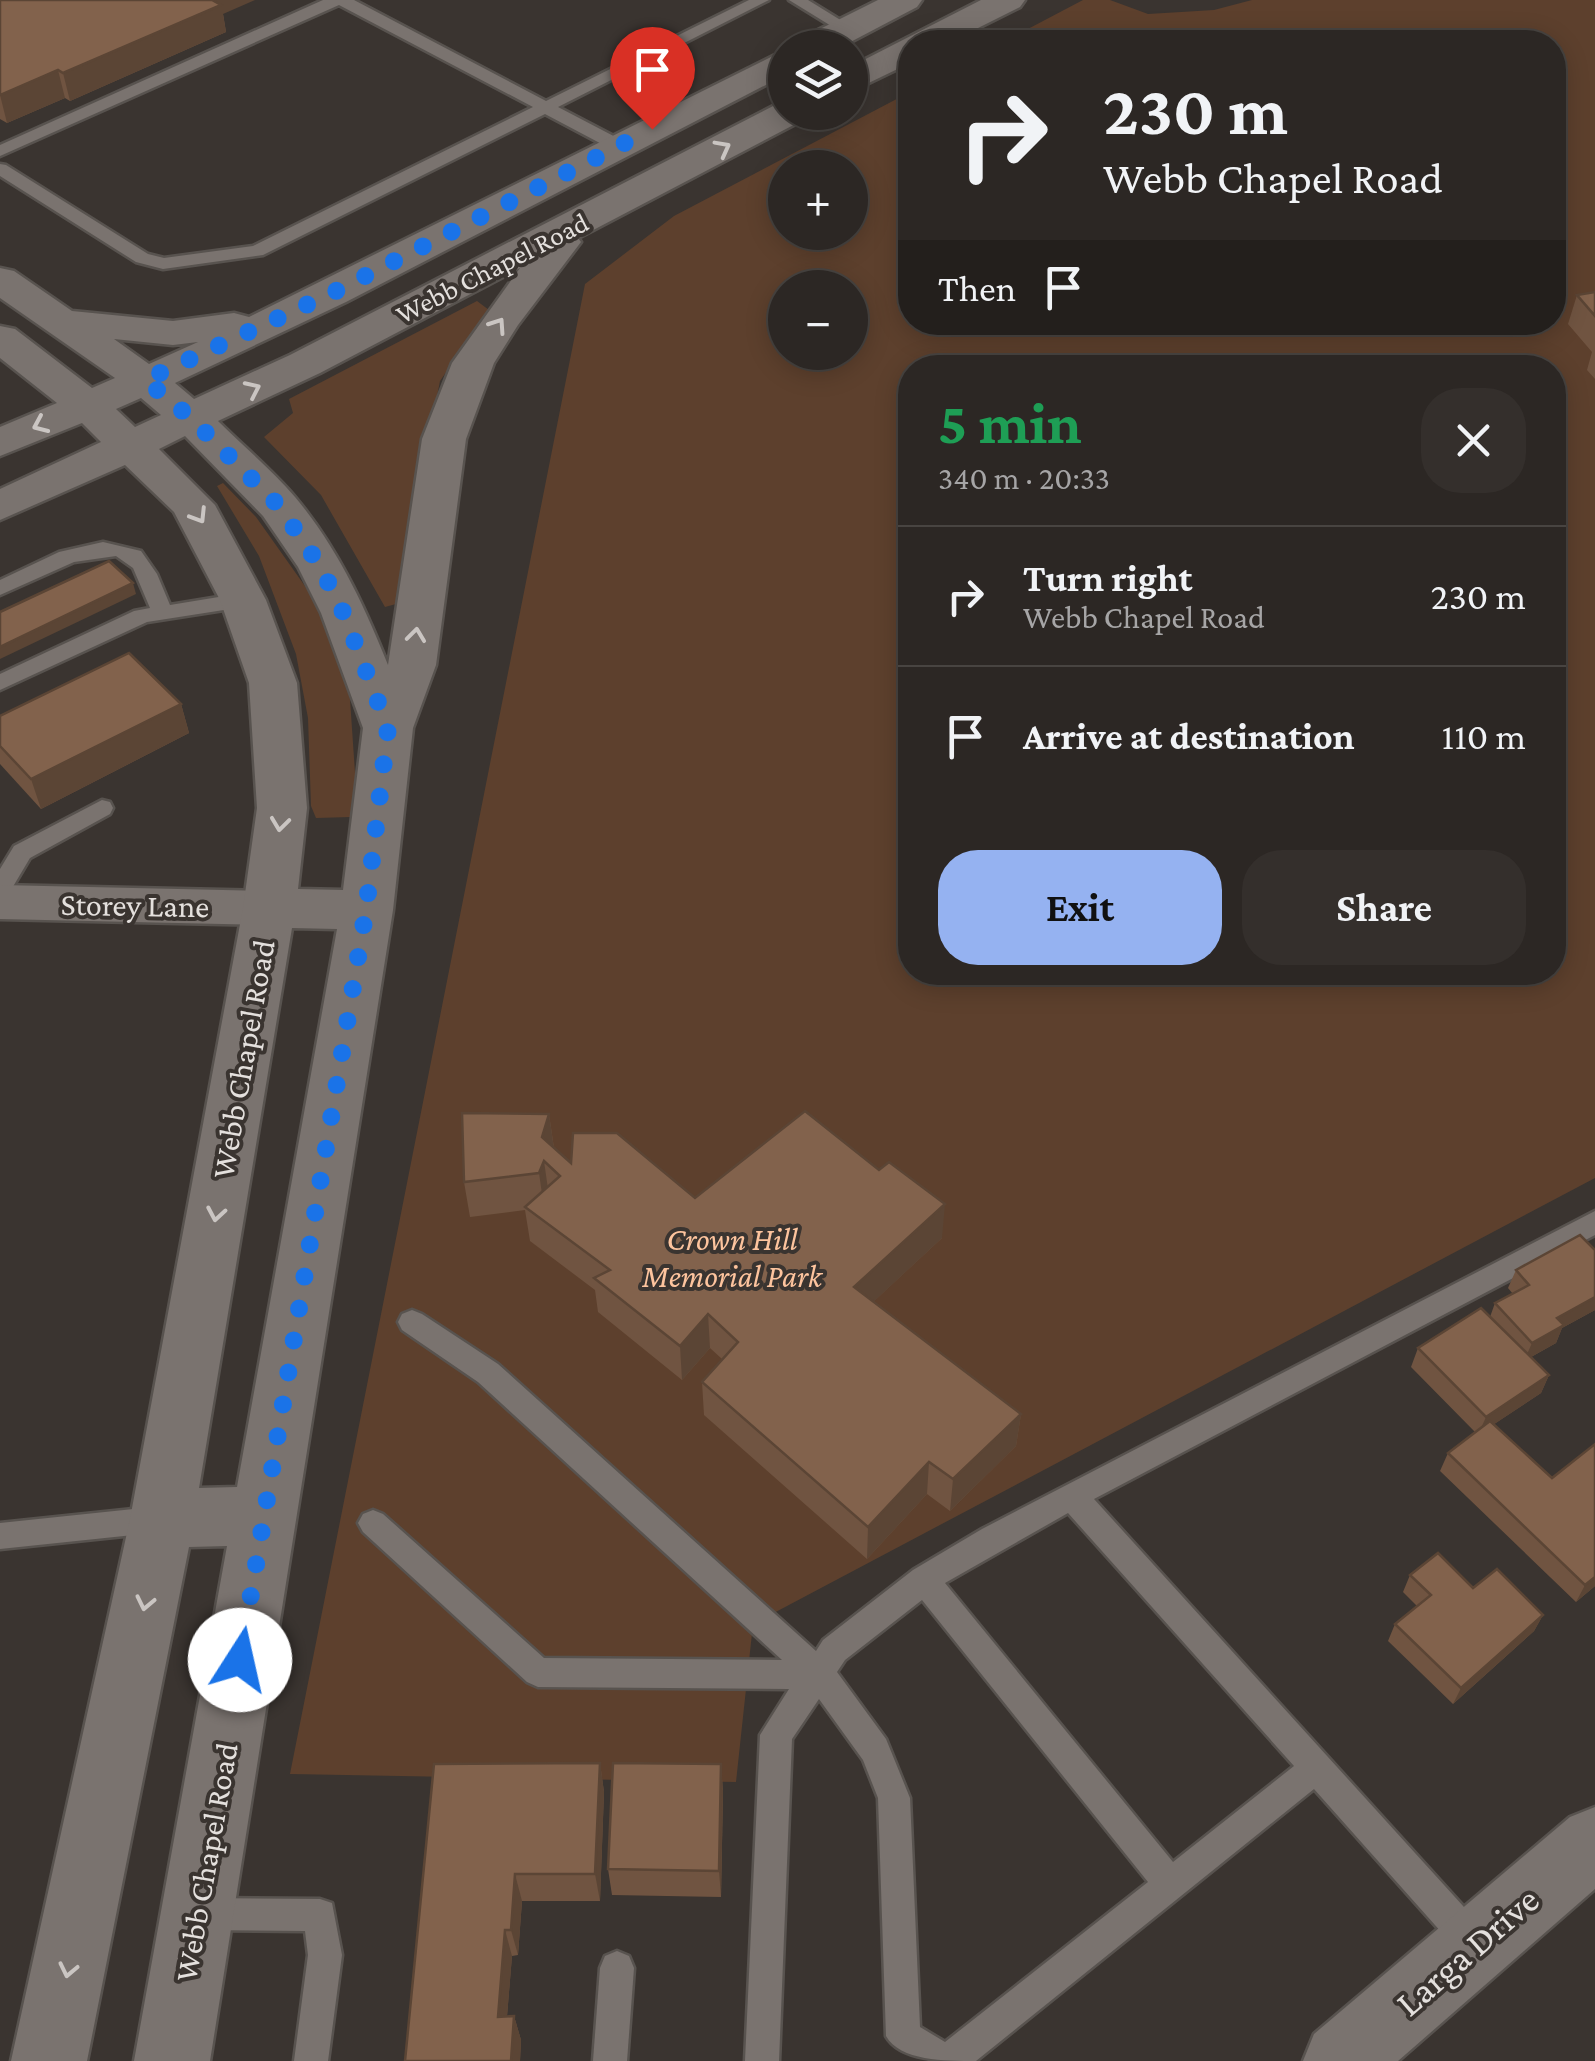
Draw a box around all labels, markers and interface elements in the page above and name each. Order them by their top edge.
pin [610,27,695,130]
map controls [768,30,868,370]
button: layers [768,30,868,130]
icon: arrive [625,42,680,97]
icon: right [938,70,1068,200]
text: 230 m [1103,71,1288,149]
one-way arrow [713,141,731,160]
button: + [768,150,868,250]
text: Webb Chapel Road [1103,153,1443,203]
street label: Webb Chapel Road [391,206,594,330]
icon: arrive [1036,260,1091,315]
text: Then [938,267,1016,309]
button: − [768,270,868,370]
one-way arrow [485,318,504,336]
one-way arrow [243,381,261,401]
button: close [1421,388,1526,493]
text: 5 min [938,389,1082,456]
one-way arrow [32,413,50,433]
text: 340 m · 20:33 [938,460,1110,496]
one-way arrow [187,505,206,523]
text: Turn right [1023,557,1192,599]
icon: right [938,569,993,624]
text: 230 m [1431,575,1526,617]
text: Webb Chapel Road [1023,599,1265,635]
one-way arrow [404,627,425,644]
icon: arrive [938,709,993,764]
text: Arrive at destination [1023,715,1355,757]
text: 110 m [1442,715,1526,757]
one-way arrow [270,817,291,833]
button: Exit [938,850,1222,965]
button: Share [1242,850,1526,965]
street label: Storey Lane [60,886,210,924]
street label: Webb Chapel Road [204,937,282,1181]
one-way arrow [206,1206,227,1222]
park label: Crown Hill Memorial Park [641,1221,824,1294]
one-way arrow [135,1594,156,1611]
position arrow [188,1608,292,1712]
street label: Webb Chapel Road [167,1740,245,1984]
street label: Larga Drive [1387,1878,1547,2024]
one-way arrow [58,1961,79,1978]

